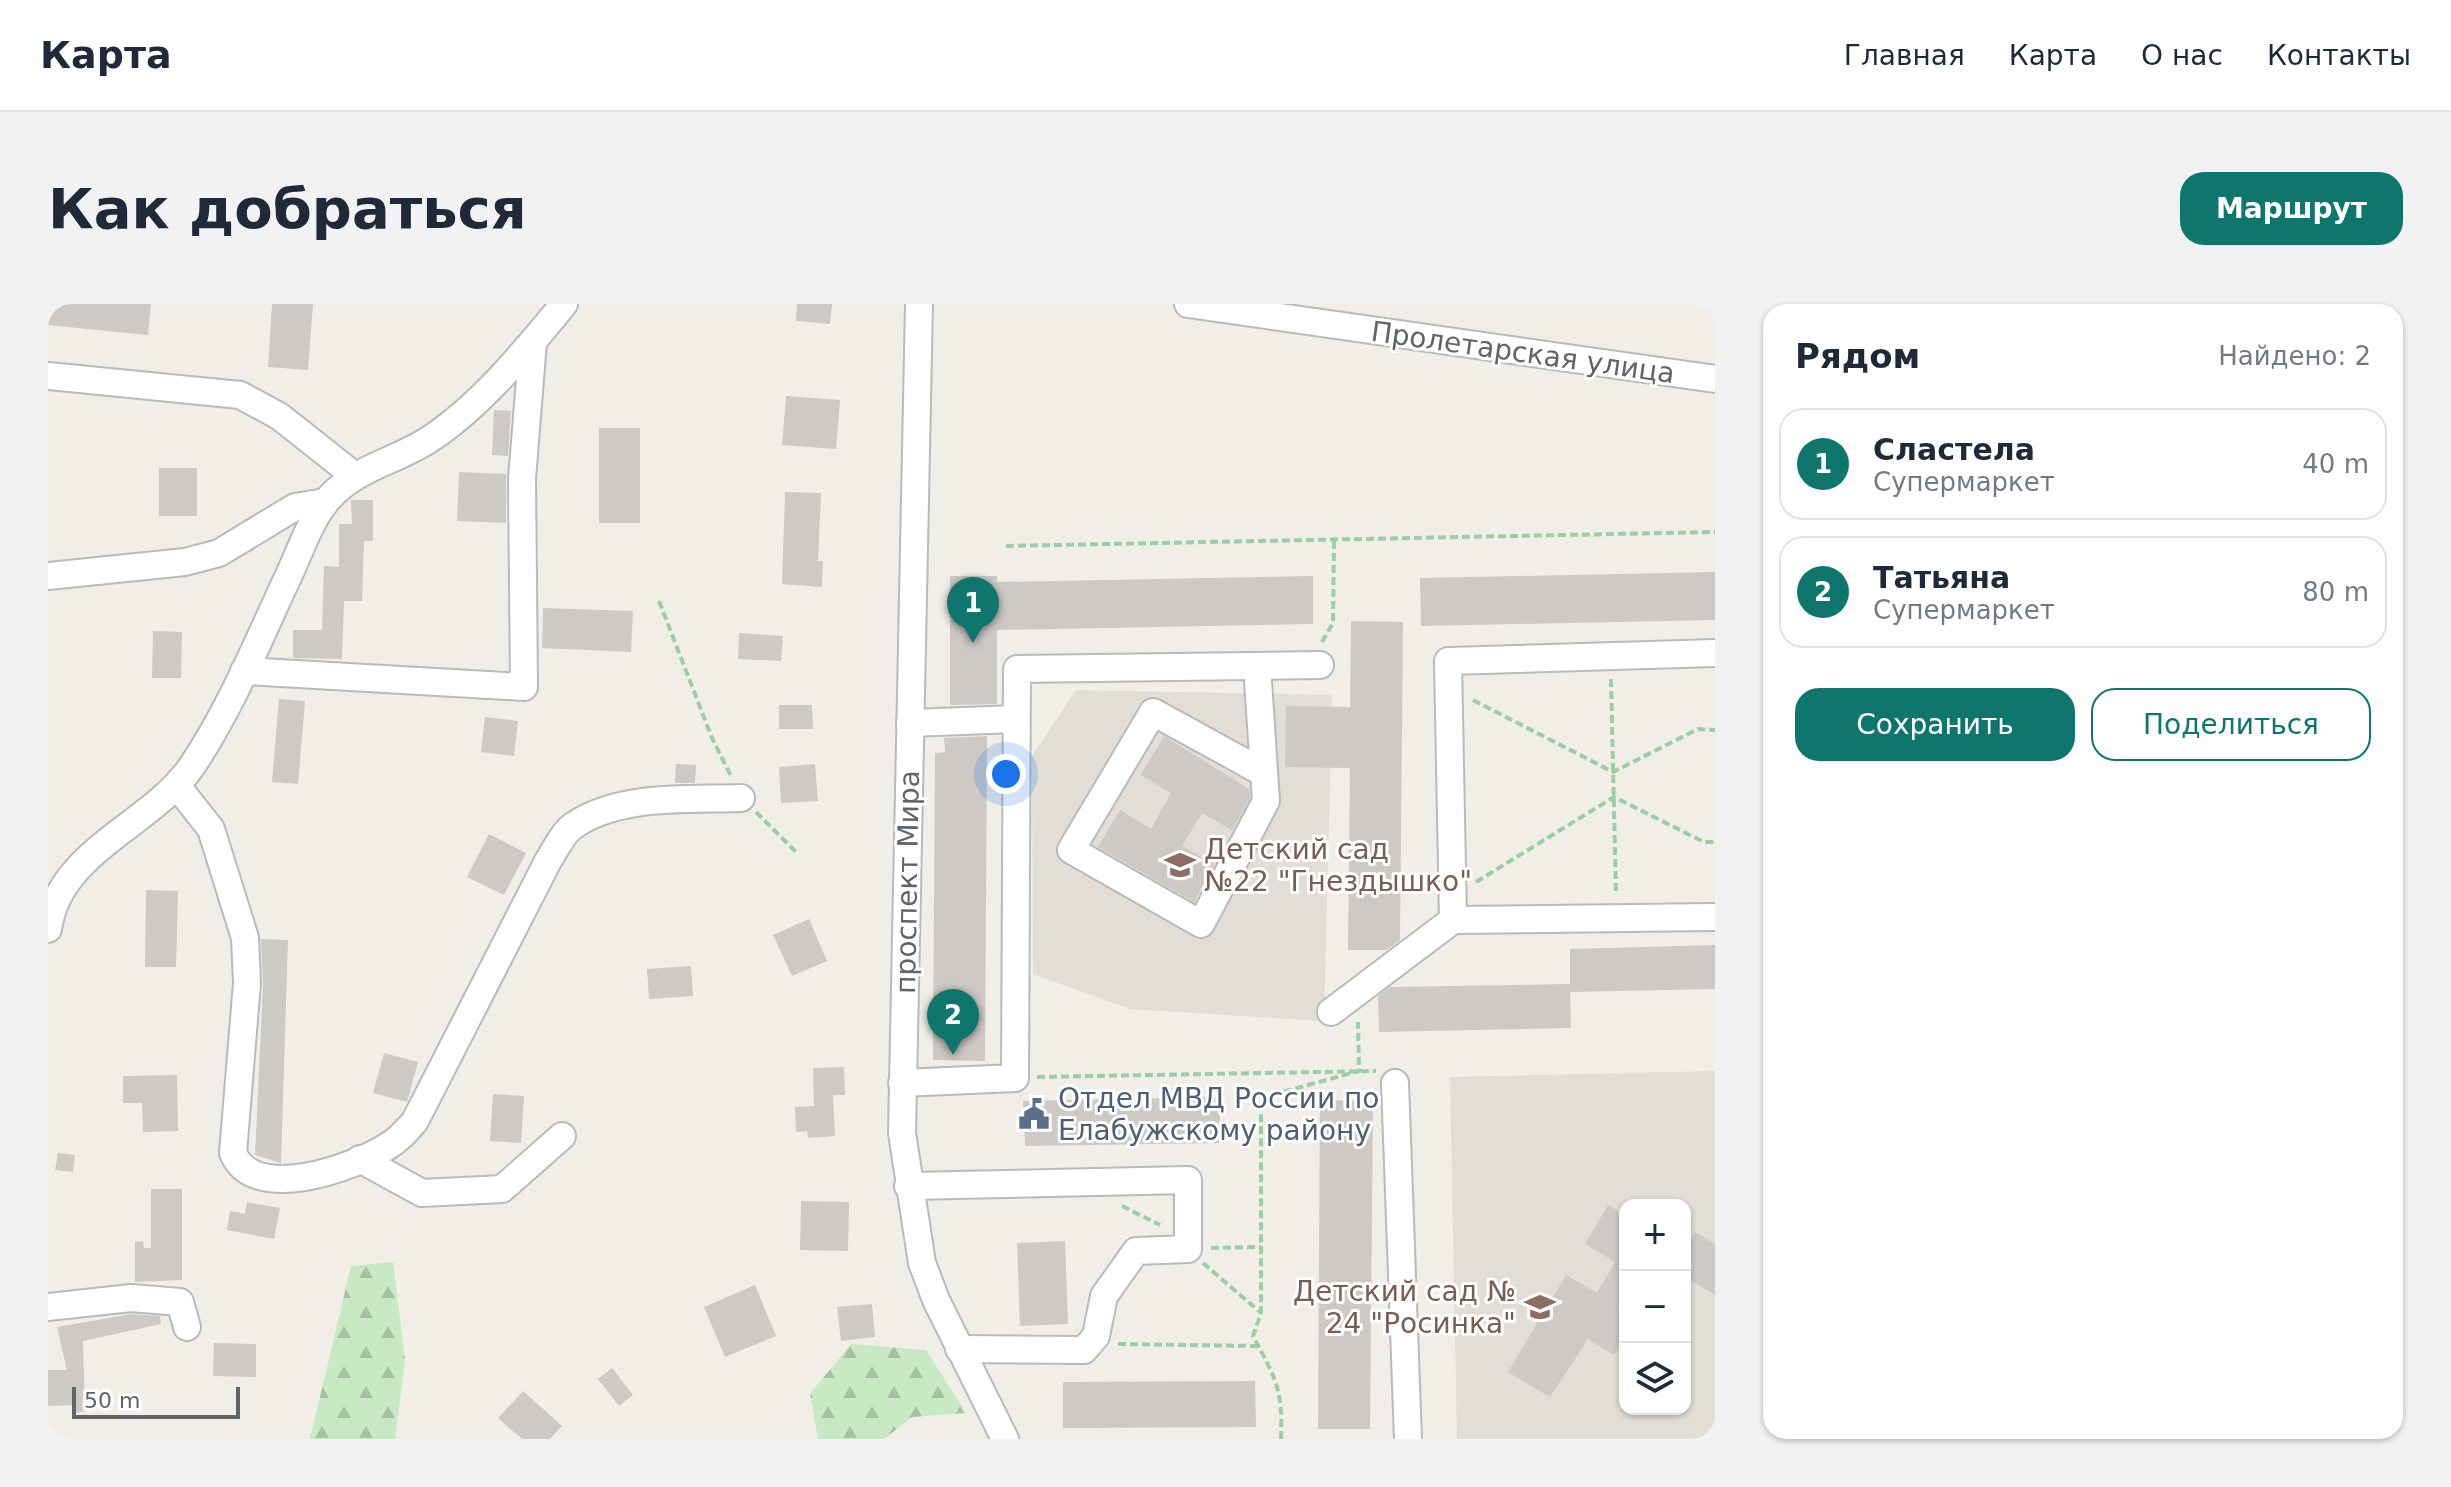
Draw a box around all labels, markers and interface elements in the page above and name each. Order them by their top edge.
text: Карта [40,33,172,77]
text: Главная [1844,39,1965,72]
text: Карта [2009,39,2097,72]
text: О нас [2141,39,2223,72]
text: Контакты [2267,39,2411,72]
button: Маршрут [2180,172,2403,245]
text: Как добраться [48,176,527,241]
street label: Пролетарская улица [1369,315,1677,390]
text: Рядом [1795,336,1920,376]
text: Найдено: 2 [2218,341,2371,371]
text: Сластела [1873,432,2035,467]
text: 1 [1814,449,1832,479]
text: 40 m [2302,449,2369,479]
text: Супермаркет [1873,467,2055,497]
text: Татьяна [1873,560,2010,595]
pin: 1 [947,577,999,643]
text: 2 [1814,577,1832,607]
text: 80 m [2302,577,2369,607]
text: Супермаркет [1873,595,2055,625]
button: Сохранить [1795,688,2075,761]
button: Поделиться [2091,688,2371,761]
your location [986,754,1026,794]
street label: проспект Мира [889,770,926,994]
place label: Детский сад №22 "Гнездышко" [1204,833,1472,898]
school or university icon: Детский сад №22 "Гнездышко" [1163,848,1197,882]
pin: 2 [927,989,979,1055]
place label: Отдел МВД России по Елабужскому району [1058,1082,1379,1147]
public building icon: Отдел МВД России по Елабужскому району [1017,1097,1051,1131]
map controls [1619,1199,1691,1415]
button: + [1619,1199,1691,1271]
button: − [1619,1271,1691,1343]
place label: Детский сад № 24 "Росинка" [1293,1275,1516,1340]
school or university icon: Детский сад № 24 "Росинка" [1523,1290,1557,1324]
button: layers [1619,1343,1691,1415]
scale bar [72,1383,240,1419]
text: 50 m [84,1388,140,1413]

